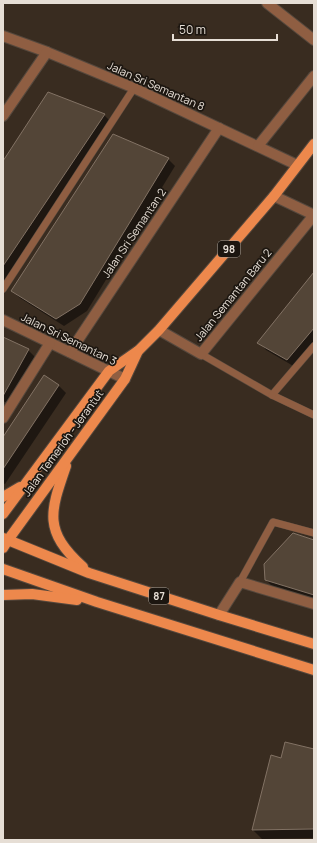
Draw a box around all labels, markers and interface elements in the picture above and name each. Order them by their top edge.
scale bar [173,16,277,42]
text: 50 m [179,21,206,38]
street label: Jalan Sri Semantan 8 [105,57,207,114]
street label: Jalan Sri Semantan 2 [98,185,169,280]
road number: 98 [218,241,240,257]
street label: Jalan Semantan Baru 2 [191,245,275,344]
street label: Jalan Sri Semantan 3 [19,309,119,368]
street label: Jalan Temerloh - Jerantut [19,386,106,499]
road number: 87 [149,588,169,604]

